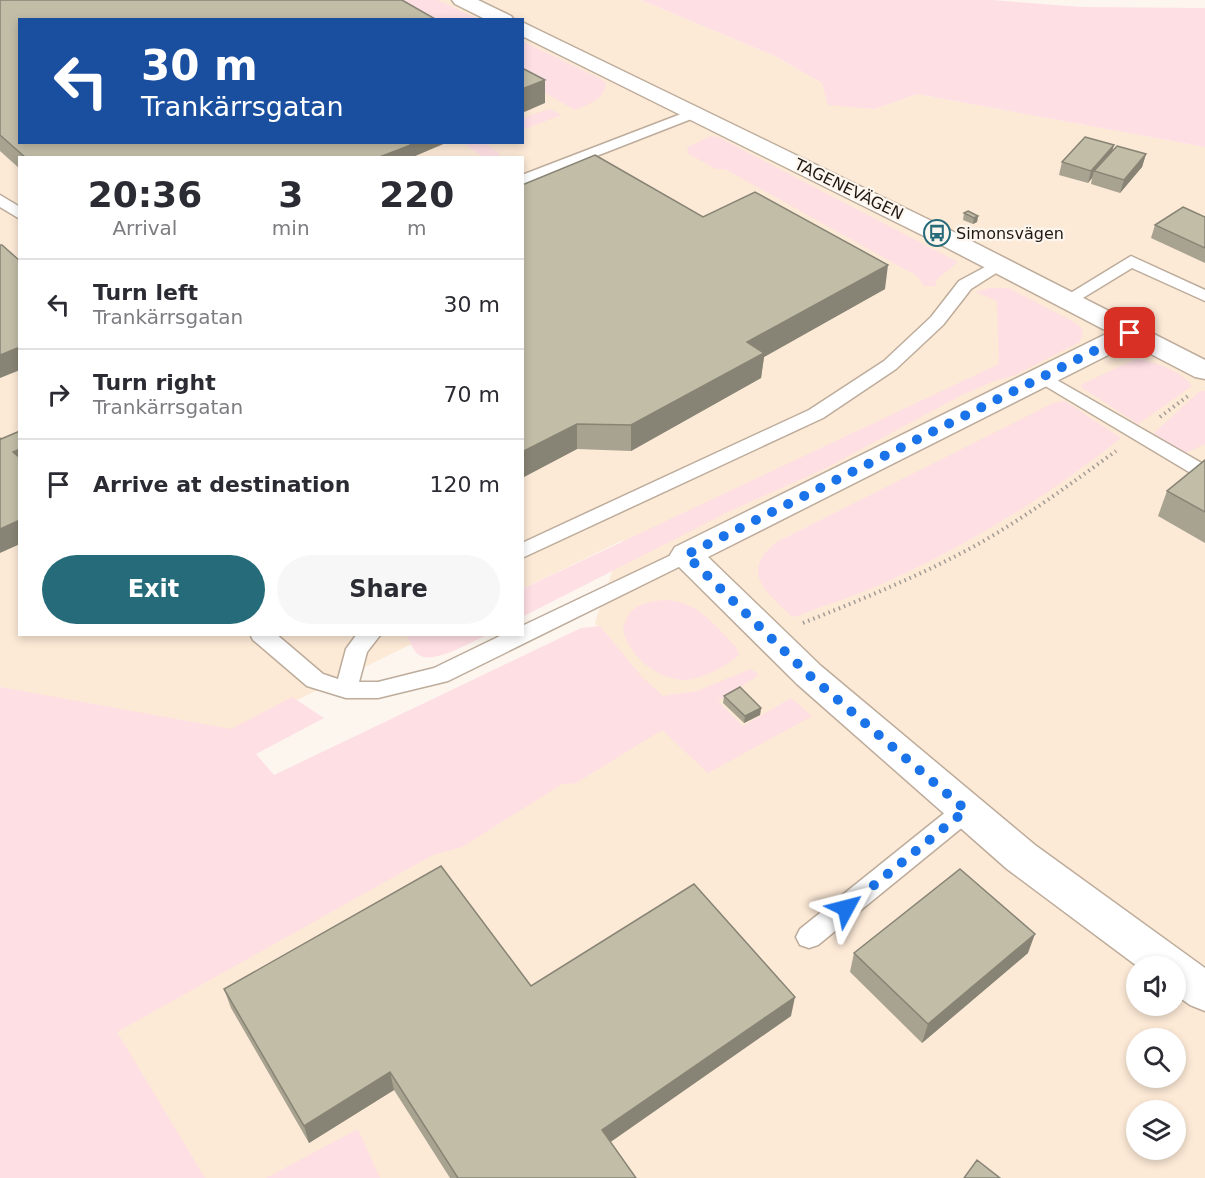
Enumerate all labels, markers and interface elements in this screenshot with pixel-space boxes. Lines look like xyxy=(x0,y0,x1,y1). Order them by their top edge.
text: 30 m xyxy=(141,41,258,90)
icon: left xyxy=(42,42,120,120)
text: Trankärrsgatan xyxy=(141,91,344,122)
street label: TAGENEVÄGEN xyxy=(791,154,907,224)
text: 20:36 xyxy=(88,174,202,215)
text: 3 xyxy=(278,174,303,215)
text: 220 xyxy=(379,174,454,215)
text: Arrival xyxy=(112,216,177,240)
text: min xyxy=(272,216,310,240)
text: m xyxy=(407,216,427,240)
bus stop icon: Simonsvägen xyxy=(922,218,952,248)
place label: Simonsvägen xyxy=(956,224,1064,243)
text: Turn left xyxy=(93,280,198,305)
icon: left xyxy=(42,288,75,321)
text: 30 m xyxy=(444,292,500,317)
text: Trankärrsgatan xyxy=(93,305,243,329)
pin xyxy=(1104,307,1155,358)
icon: arrive xyxy=(1113,316,1146,349)
text: Turn right xyxy=(93,370,216,395)
icon: right xyxy=(42,378,75,411)
text: 70 m xyxy=(444,382,500,407)
text: Trankärrsgatan xyxy=(93,395,243,419)
icon: arrive xyxy=(42,468,75,501)
text: Arrive at destination xyxy=(93,472,350,497)
text: 120 m xyxy=(430,472,500,497)
button: Exit xyxy=(42,555,265,624)
button: Share xyxy=(277,555,500,624)
position arrow xyxy=(814,876,878,940)
map controls xyxy=(1126,956,1186,1160)
button: sound xyxy=(1126,956,1186,1016)
button: search xyxy=(1126,1028,1186,1088)
button: layers xyxy=(1126,1100,1186,1160)

